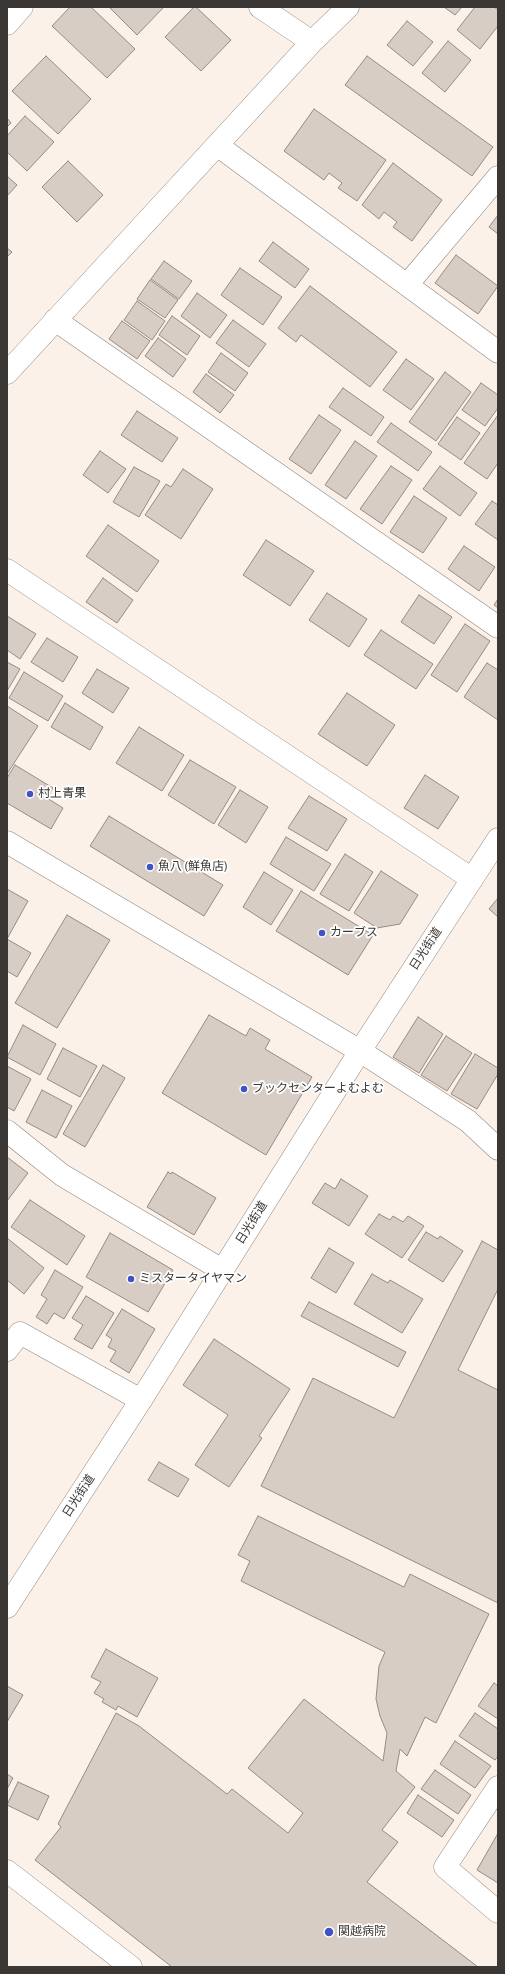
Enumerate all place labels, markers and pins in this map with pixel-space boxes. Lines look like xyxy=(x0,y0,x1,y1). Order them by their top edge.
place label: 村上青果 xyxy=(38,787,86,801)
marker: 村上青果 xyxy=(25,789,35,799)
place label: 魚八 (鮮魚店) xyxy=(158,860,227,874)
marker: 魚八 (鮮魚店) xyxy=(145,862,155,872)
place label: カーブス xyxy=(330,926,378,940)
marker: カーブス xyxy=(317,928,327,938)
place label: ブックセンターよむよむ xyxy=(252,1082,384,1096)
marker: ブックセンターよむよむ xyxy=(239,1084,249,1094)
place label: ミスタータイヤマン xyxy=(139,1272,247,1286)
marker: ミスタータイヤマン xyxy=(126,1274,136,1284)
place label: 関越病院 xyxy=(338,1925,386,1939)
marker: 関越病院 xyxy=(323,1926,335,1938)

